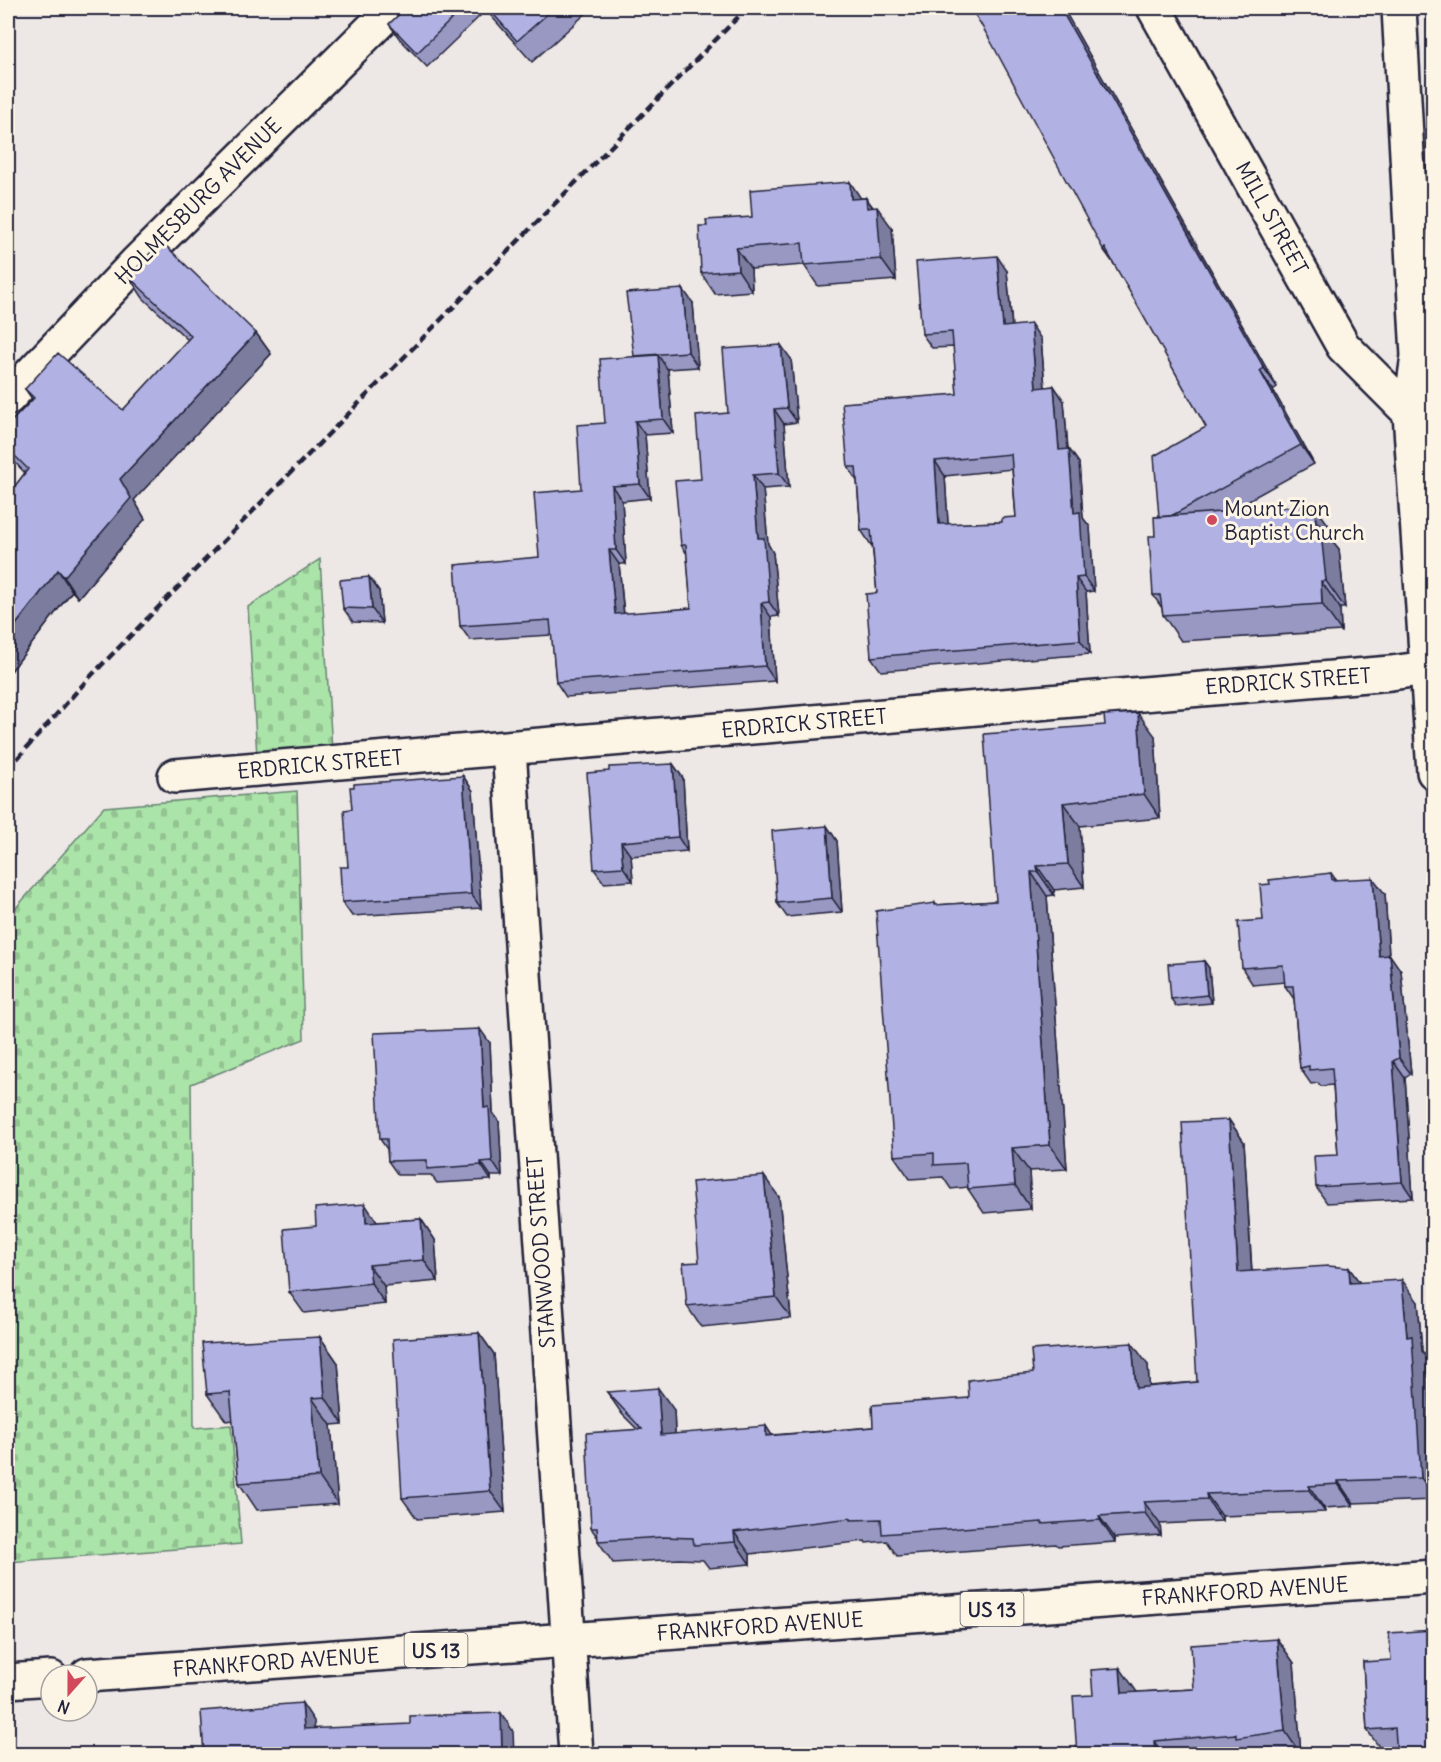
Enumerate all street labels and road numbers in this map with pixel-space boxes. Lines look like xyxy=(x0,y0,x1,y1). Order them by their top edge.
street label: HOLMESBURG AVENUE xyxy=(109,112,287,290)
street label: MILL STREET xyxy=(1230,157,1314,279)
street label: ERDRICK STREET xyxy=(1204,662,1372,700)
street label: ERDRICK STREET xyxy=(720,702,888,744)
street label: ERDRICK STREET xyxy=(236,743,404,785)
street label: STANWOOD STREET xyxy=(521,1155,561,1349)
street label: FRANKFORD AVENUE xyxy=(1141,1570,1349,1612)
road number: US 13 xyxy=(960,1592,1024,1626)
street label: FRANKFORD AVENUE xyxy=(656,1605,864,1647)
road number: US 13 xyxy=(404,1633,468,1667)
street label: FRANKFORD AVENUE xyxy=(172,1641,380,1683)

